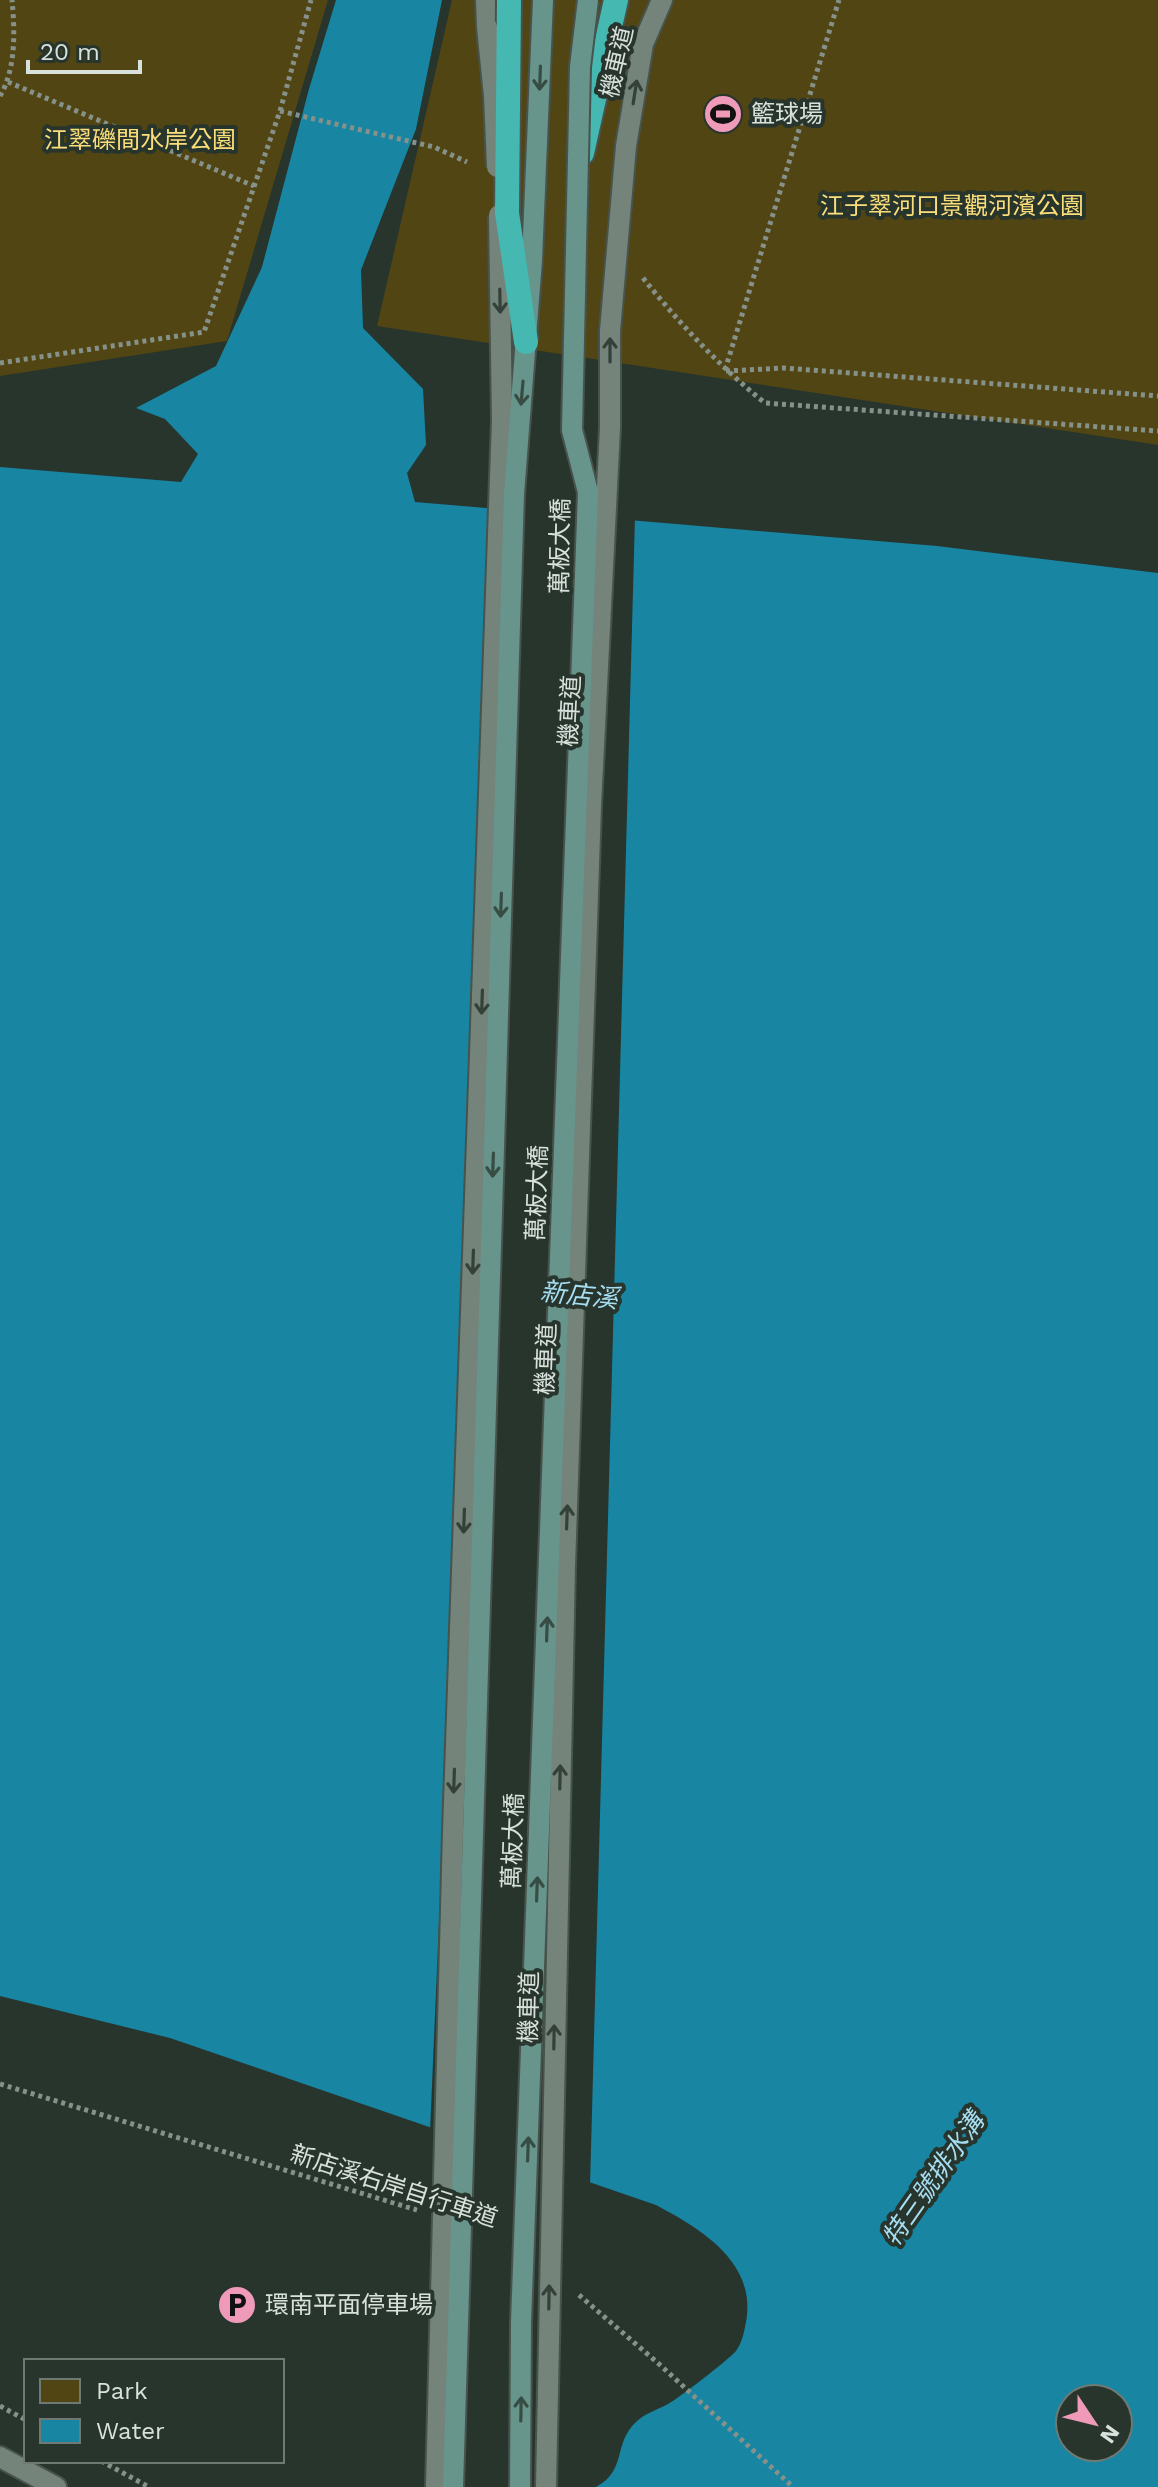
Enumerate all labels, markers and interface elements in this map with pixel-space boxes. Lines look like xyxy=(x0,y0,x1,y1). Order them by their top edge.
scale bar xyxy=(28,24,140,74)
street label: 機車道 xyxy=(595,24,639,100)
text: 20 m xyxy=(40,38,100,66)
one-way arrow xyxy=(532,64,547,91)
one-way arrow xyxy=(628,79,643,105)
sports icon: 籃球場 xyxy=(702,93,744,135)
place label: 籃球場 xyxy=(751,100,823,128)
park label: 江翠礫間水岸公園 xyxy=(44,126,236,154)
park label: 江子翠河口景觀河濱公園 xyxy=(820,192,1084,220)
one-way arrow xyxy=(492,287,508,314)
one-way arrow xyxy=(602,337,618,364)
one-way arrow xyxy=(514,379,529,406)
street label: 萬板大橋 xyxy=(545,498,575,594)
street label: 機車道 xyxy=(554,674,586,748)
one-way arrow xyxy=(494,891,509,918)
one-way arrow xyxy=(474,988,489,1015)
street label: 萬板大橋 xyxy=(521,1145,553,1241)
one-way arrow xyxy=(486,1151,501,1178)
one-way arrow xyxy=(465,1248,480,1275)
water label: 新店溪 xyxy=(539,1276,623,1314)
street label: 機車道 xyxy=(531,1323,561,1395)
one-way arrow xyxy=(559,1504,574,1531)
one-way arrow xyxy=(456,1507,471,1534)
one-way arrow xyxy=(539,1616,554,1643)
one-way arrow xyxy=(553,1764,568,1791)
one-way arrow xyxy=(447,1767,462,1794)
street label: 萬板大橋 xyxy=(497,1793,529,1889)
one-way arrow xyxy=(530,1876,545,1903)
street label: 機車道 xyxy=(514,1971,544,2043)
one-way arrow xyxy=(547,2024,562,2051)
water label: 特三號排水溝 xyxy=(876,2103,992,2252)
one-way arrow xyxy=(520,2136,535,2163)
street label: 新店溪右岸自行車道 xyxy=(287,2139,501,2233)
parking icon: 環南平面停車場 xyxy=(216,2284,258,2326)
one-way arrow xyxy=(541,2284,556,2311)
place label: 環南平面停車場 xyxy=(265,2291,433,2319)
legend xyxy=(24,2359,284,2463)
text: Park xyxy=(96,2377,148,2405)
north arrow xyxy=(1054,2383,1134,2463)
one-way arrow xyxy=(513,2396,528,2423)
text: Water xyxy=(96,2417,165,2445)
text: N xyxy=(1095,2420,1125,2448)

